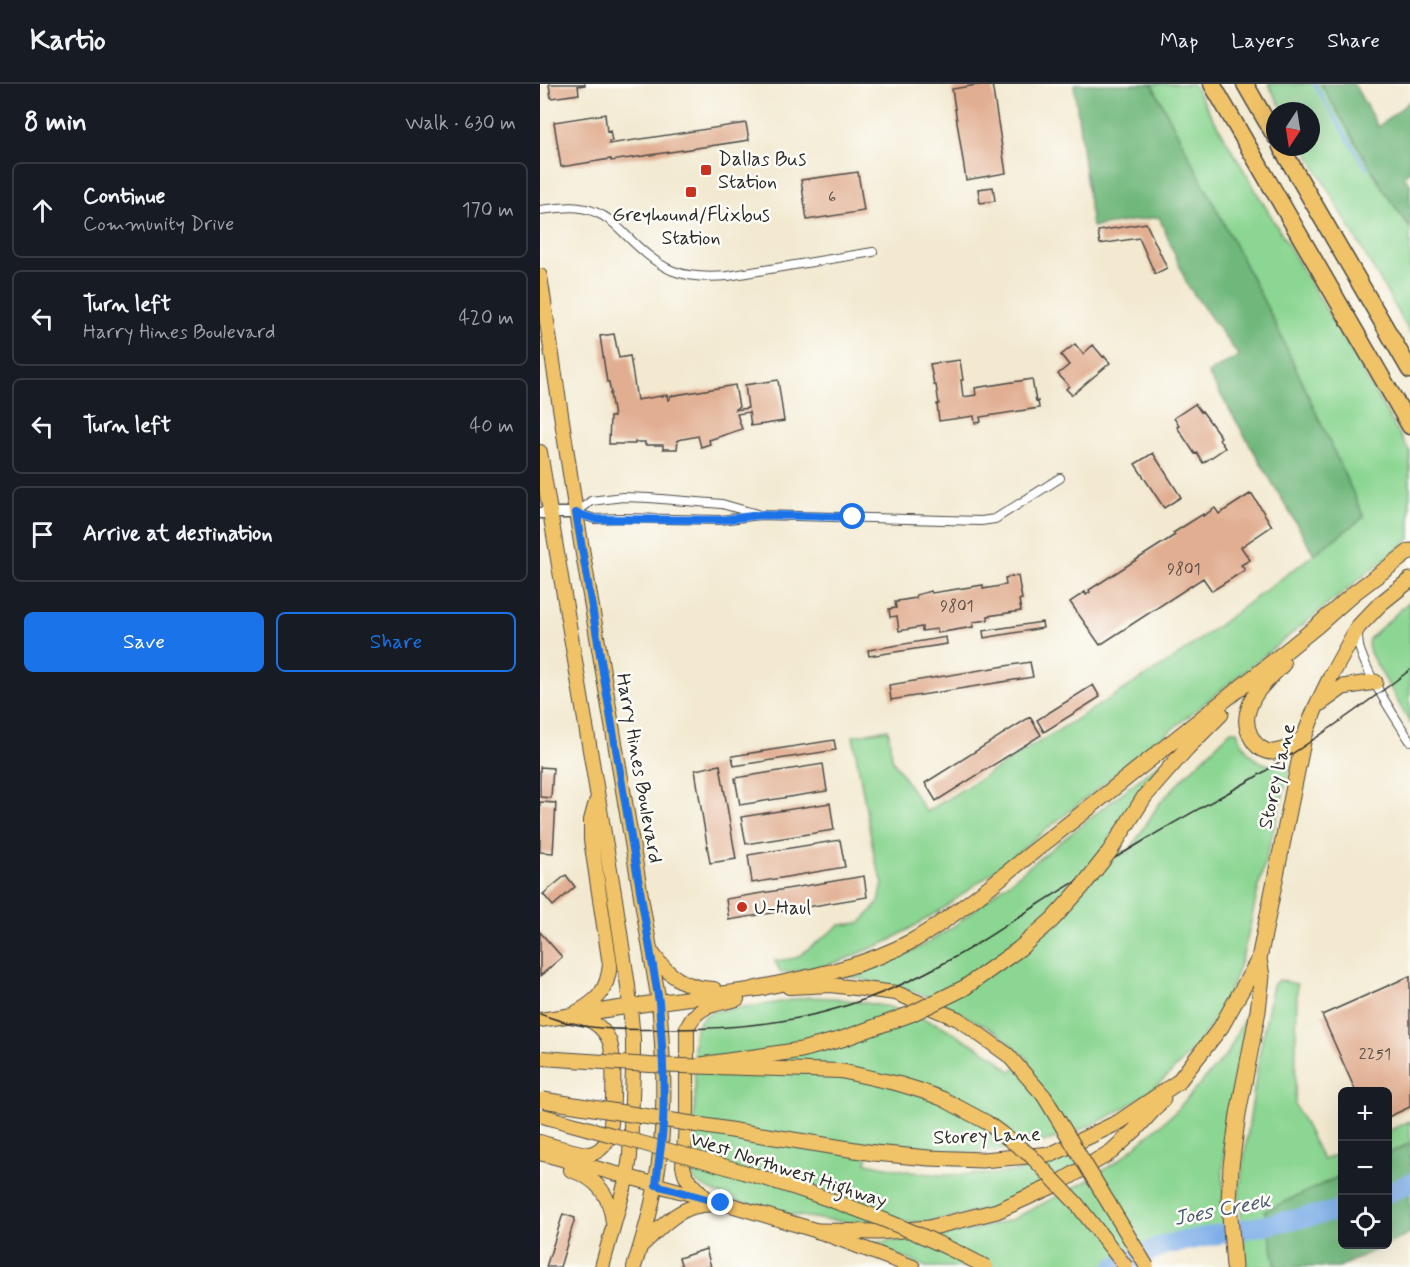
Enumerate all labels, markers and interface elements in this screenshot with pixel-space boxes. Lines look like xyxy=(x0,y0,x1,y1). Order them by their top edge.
text: Kartio xyxy=(30,23,106,60)
text: Map xyxy=(1160,27,1198,55)
text: Layers xyxy=(1231,27,1294,55)
text: Share xyxy=(1327,27,1380,55)
north arrow xyxy=(1266,102,1320,156)
text: 8 min xyxy=(24,106,87,140)
text: Walk · 630 m xyxy=(405,110,516,137)
place label: Dallas Bus Station xyxy=(718,146,806,196)
marker: Dallas Bus Station xyxy=(699,163,713,177)
text: Continue xyxy=(83,183,165,211)
marker: Greyhound/Flixbus Station xyxy=(684,185,698,199)
house number: 6 xyxy=(828,187,836,208)
icon: ahead xyxy=(26,194,59,227)
text: 170 m xyxy=(462,197,514,224)
place label: Greyhound/Flixbus Station xyxy=(612,202,770,252)
text: Community Drive xyxy=(83,211,234,238)
text: Turn left xyxy=(83,291,171,319)
icon: left xyxy=(26,302,59,335)
text: 420 m xyxy=(458,305,514,332)
text: Harry Hines Boulevard xyxy=(83,319,275,346)
icon: left xyxy=(26,410,59,443)
text: Turn left xyxy=(83,412,171,440)
text: 40 m xyxy=(470,413,514,440)
route start xyxy=(839,503,865,529)
icon: arrive xyxy=(26,518,59,551)
text: Arrive at destination xyxy=(83,520,273,548)
house number: 9801 xyxy=(1167,559,1201,580)
house number: 9801 xyxy=(940,596,974,617)
button: Save xyxy=(24,612,264,672)
button: Share xyxy=(276,612,516,672)
street label: Harry Hines Boulevard xyxy=(609,671,669,865)
street label: Storey Lane xyxy=(1252,721,1303,832)
place label: U-Haul xyxy=(754,895,811,922)
marker: U-Haul xyxy=(735,900,749,914)
house number: 2251 xyxy=(1359,1044,1391,1065)
map controls xyxy=(1338,1087,1392,1249)
button: + xyxy=(1338,1087,1392,1141)
street label: Storey Lane xyxy=(933,1121,1041,1152)
street label: West Northwest Highway xyxy=(686,1126,890,1217)
button: − xyxy=(1338,1141,1392,1195)
water label: Joes Creek xyxy=(1171,1187,1274,1233)
route end xyxy=(707,1189,733,1215)
button: locate xyxy=(1338,1195,1392,1249)

